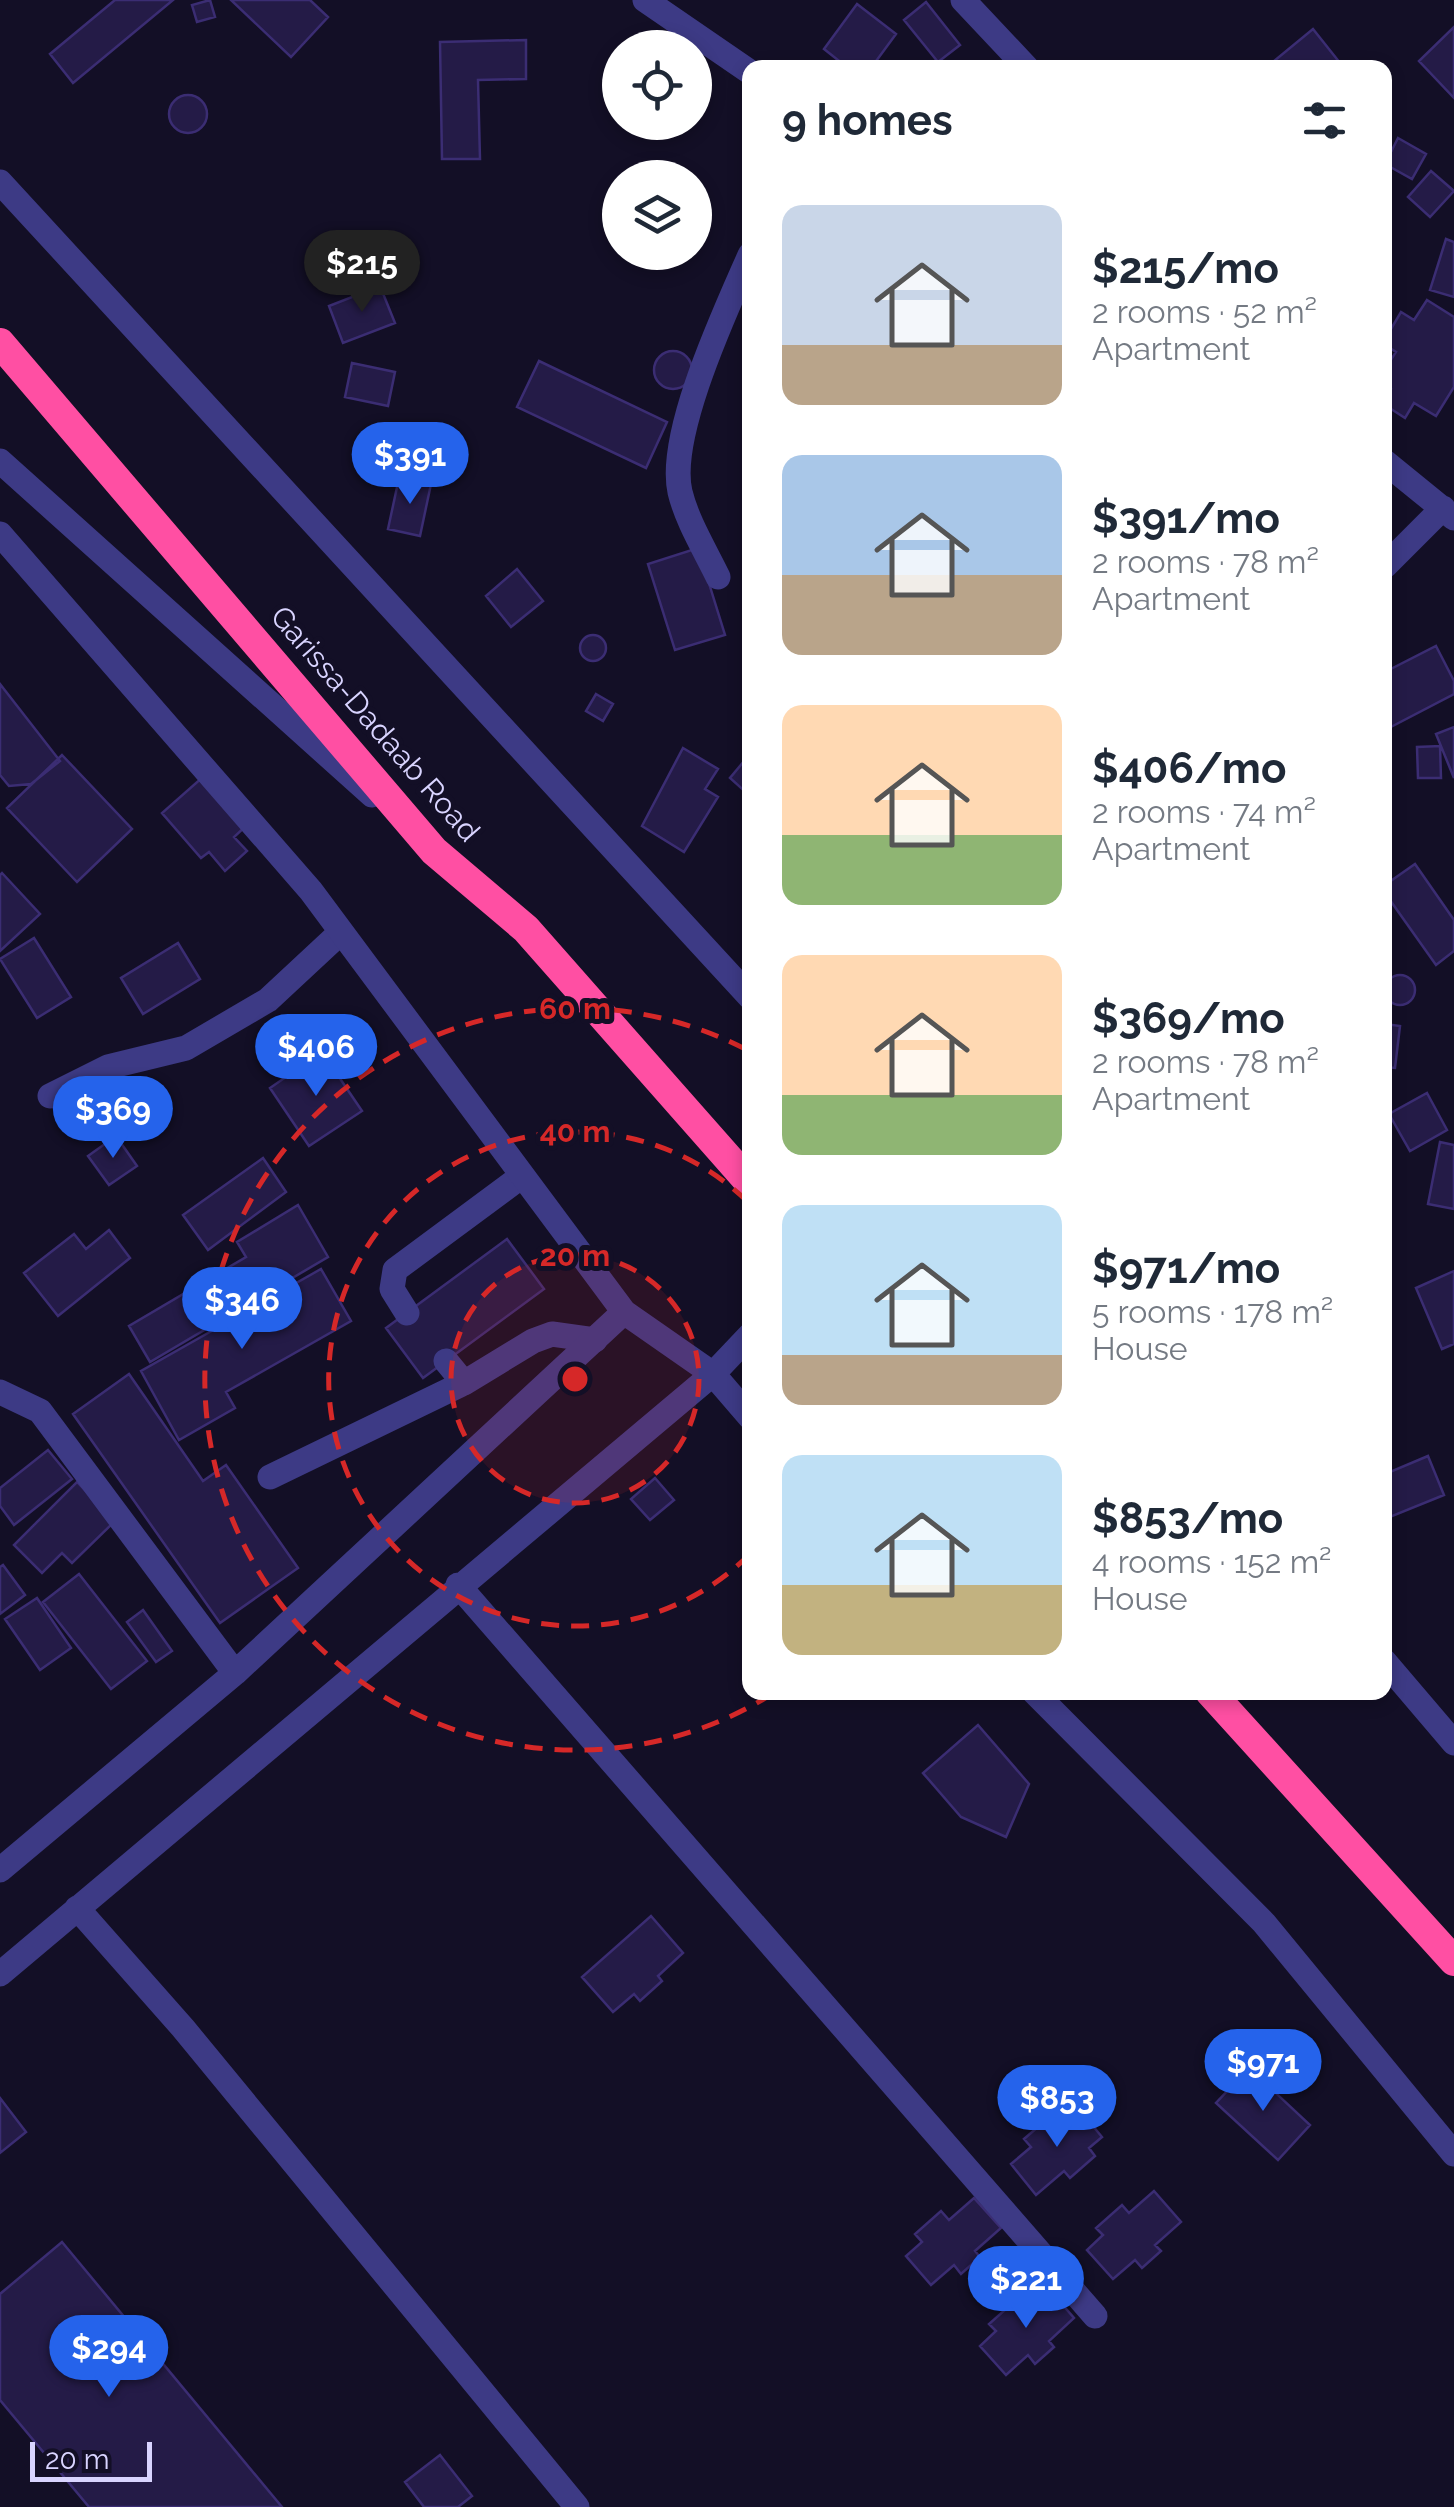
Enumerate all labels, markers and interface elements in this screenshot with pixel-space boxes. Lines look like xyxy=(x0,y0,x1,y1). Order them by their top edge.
map controls xyxy=(602,30,712,270)
button: locate xyxy=(602,30,712,140)
icon: filters xyxy=(1297,93,1352,148)
text: 9 homes xyxy=(782,96,953,145)
button: layers xyxy=(602,160,712,270)
pin: $215 xyxy=(303,230,421,315)
text: $215 xyxy=(326,244,398,281)
text: $215/mo xyxy=(1092,244,1279,293)
icon: home xyxy=(862,245,982,365)
text: 2 rooms · 52 m² xyxy=(1092,293,1317,330)
text: Apartment xyxy=(1092,330,1250,367)
pin: $391 xyxy=(351,422,469,507)
text: $391 xyxy=(374,436,446,473)
text: $391/mo xyxy=(1092,494,1280,543)
icon: home xyxy=(862,495,982,615)
text: 2 rooms · 78 m² xyxy=(1092,543,1319,580)
text: Apartment xyxy=(1092,580,1250,617)
street label: Garissa-Dadaab Road xyxy=(264,599,487,848)
text: $406/mo xyxy=(1092,744,1286,793)
icon: home xyxy=(862,745,982,865)
text: 2 rooms · 74 m² xyxy=(1092,793,1316,830)
text: Apartment xyxy=(1092,830,1250,867)
text: 60 m xyxy=(539,991,611,1026)
text: $369/mo xyxy=(1092,994,1285,1043)
icon: home xyxy=(862,995,982,1115)
pin: $406 xyxy=(257,1014,375,1099)
text: $406 xyxy=(277,1028,355,1065)
text: 2 rooms · 78 m² xyxy=(1092,1043,1319,1080)
pin: $369 xyxy=(54,1076,172,1161)
text: Apartment xyxy=(1092,1080,1250,1117)
text: $369 xyxy=(75,1090,151,1127)
text: 40 m xyxy=(540,1114,610,1149)
text: 20 m xyxy=(540,1238,610,1273)
text: $971/mo xyxy=(1092,1244,1280,1293)
icon: home xyxy=(862,1245,982,1365)
pin: $346 xyxy=(183,1267,301,1352)
text: $346 xyxy=(204,1281,280,1318)
text: 5 rooms · 178 m² xyxy=(1092,1293,1333,1330)
text: House xyxy=(1092,1330,1188,1367)
centre of rings xyxy=(557,1361,593,1397)
text: $853/mo xyxy=(1092,1494,1283,1543)
icon: home xyxy=(862,1495,982,1615)
text: 4 rooms · 152 m² xyxy=(1092,1543,1331,1580)
text: House xyxy=(1092,1580,1188,1617)
pin: $971 xyxy=(1204,2029,1322,2114)
text: $971 xyxy=(1227,2043,1299,2080)
pin: $853 xyxy=(998,2065,1116,2150)
text: $853 xyxy=(1019,2079,1095,2116)
pin: $221 xyxy=(967,2246,1085,2331)
text: $221 xyxy=(990,2260,1062,2297)
pin: $294 xyxy=(50,2315,168,2400)
text: $294 xyxy=(71,2329,147,2366)
scale bar xyxy=(30,2437,152,2482)
text: 20 m xyxy=(45,2443,110,2476)

